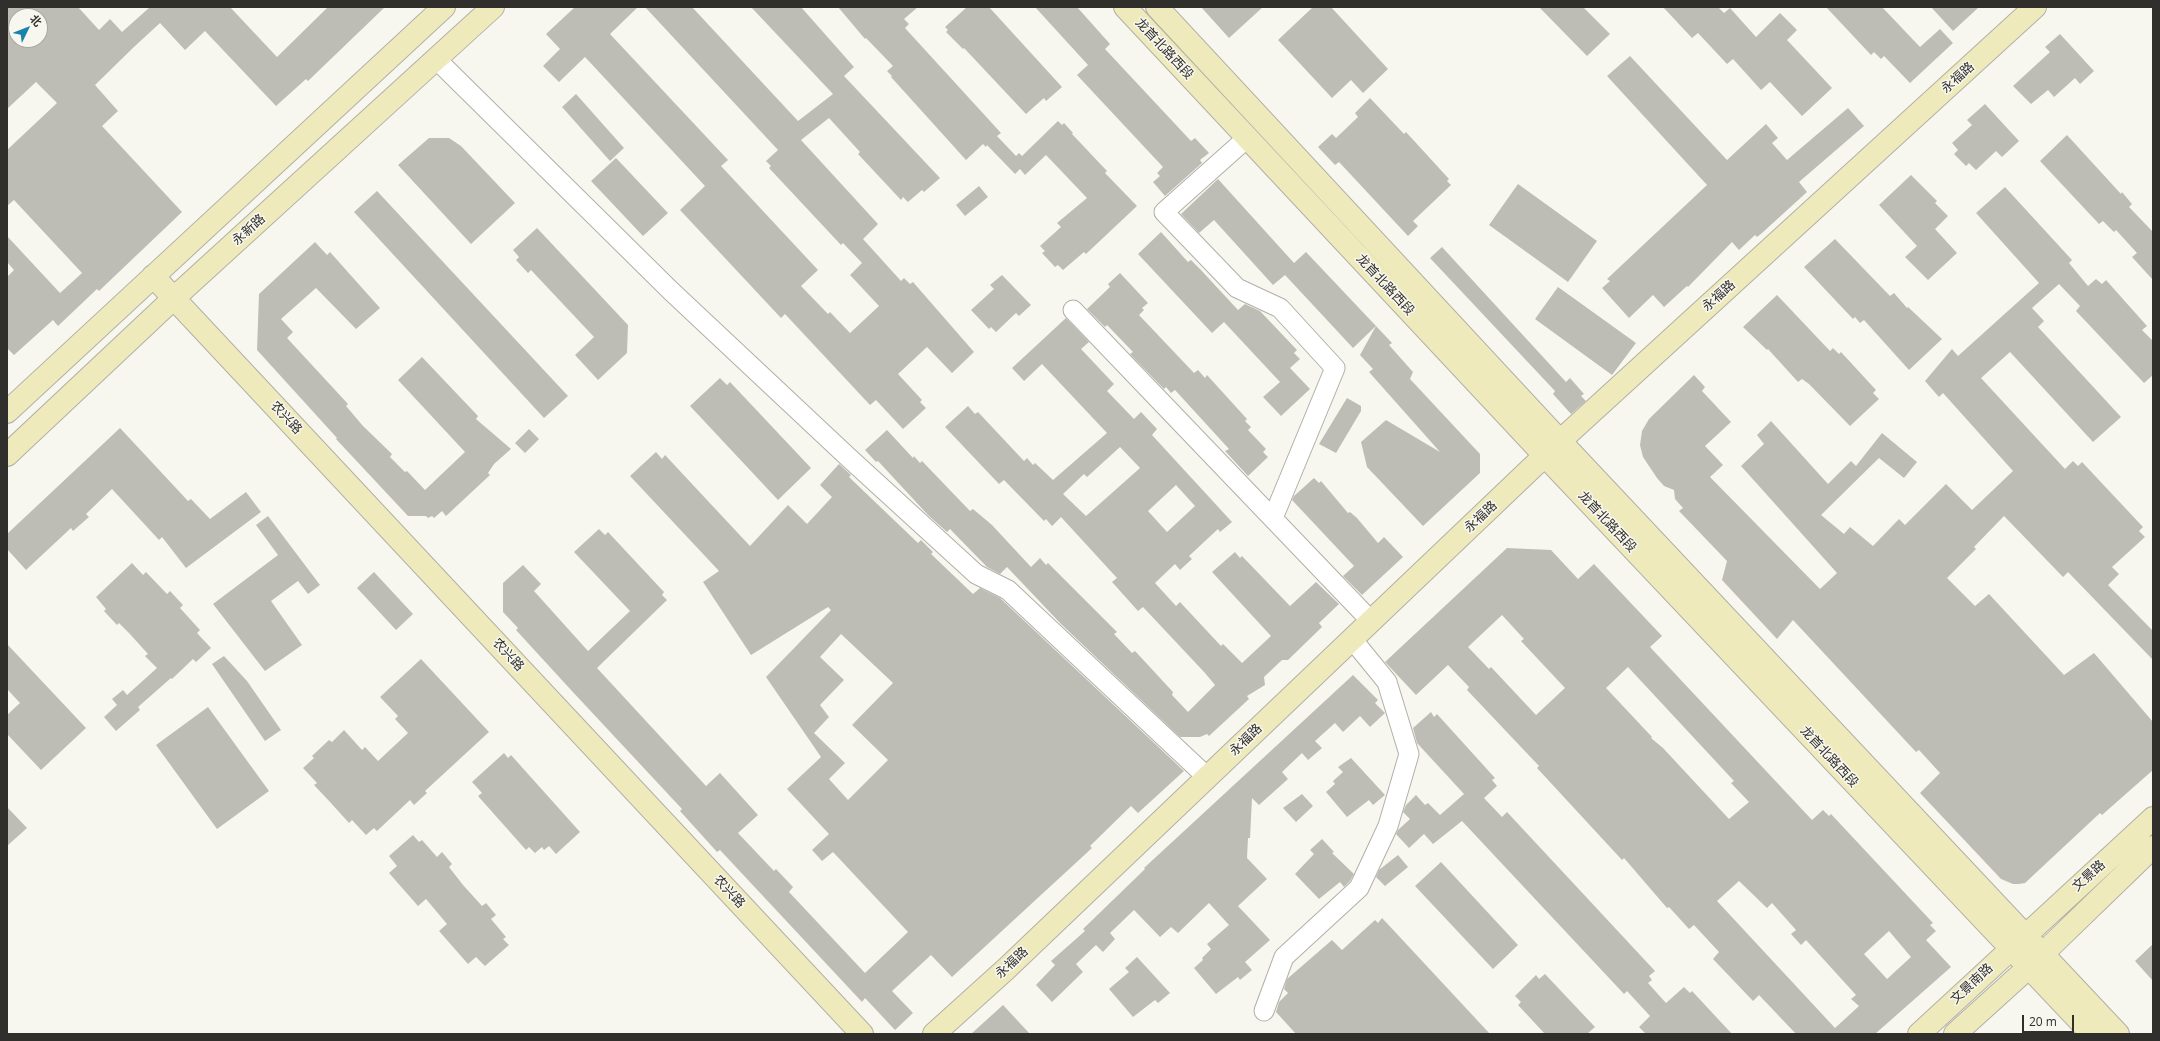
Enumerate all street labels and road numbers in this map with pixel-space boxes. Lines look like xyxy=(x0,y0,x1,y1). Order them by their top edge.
street label: 龙首北路西段 xyxy=(1132,15,1196,83)
street label: 永福路 xyxy=(1938,59,1978,97)
street label: 永新路 xyxy=(229,211,269,249)
street label: 龙首北路西段 xyxy=(1353,251,1417,319)
street label: 永福路 xyxy=(1699,277,1739,315)
street label: 农兴路 xyxy=(267,398,305,438)
street label: 龙首北路西段 xyxy=(1575,488,1639,556)
street label: 永福路 xyxy=(1461,498,1501,536)
street label: 农兴路 xyxy=(489,635,527,675)
street label: 永福路 xyxy=(1227,721,1265,759)
street label: 龙首北路西段 xyxy=(1797,723,1861,791)
street label: 文景路 xyxy=(2069,857,2109,895)
street label: 农兴路 xyxy=(710,872,748,912)
street label: 永福路 xyxy=(992,944,1032,982)
street label: 文景南路 xyxy=(1948,961,1996,1007)

